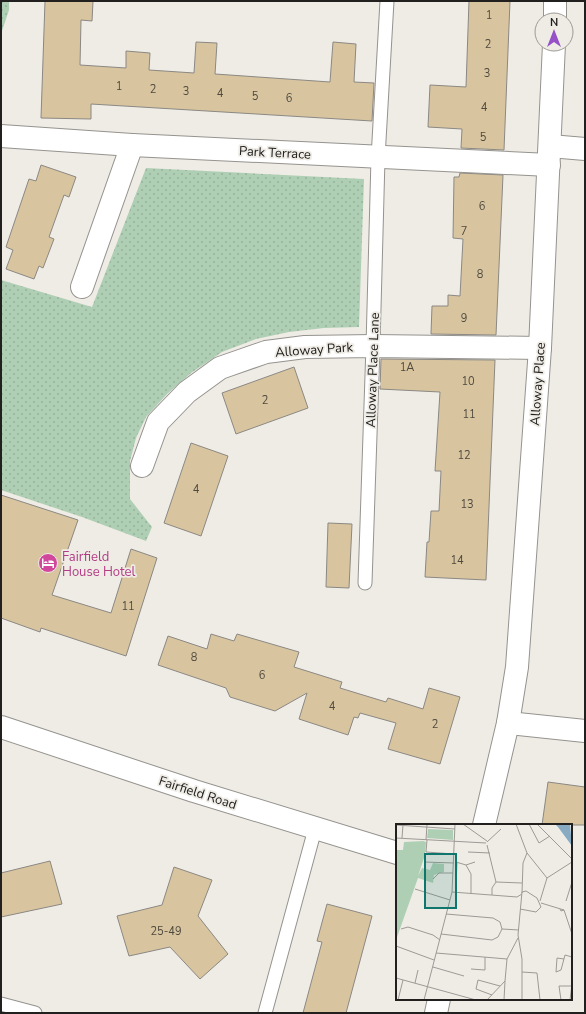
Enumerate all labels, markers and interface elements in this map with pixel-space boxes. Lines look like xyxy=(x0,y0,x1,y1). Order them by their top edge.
house number: 1 xyxy=(486,8,492,23)
north arrow xyxy=(534,12,574,52)
text: N xyxy=(550,15,558,30)
house number: 2 xyxy=(485,37,491,52)
house number: 3 xyxy=(484,66,490,81)
house number: 1 xyxy=(116,79,122,94)
house number: 2 xyxy=(150,82,156,97)
house number: 3 xyxy=(183,84,189,99)
house number: 4 xyxy=(217,86,224,101)
house number: 5 xyxy=(252,89,259,104)
house number: 6 xyxy=(286,91,293,106)
house number: 4 xyxy=(481,100,488,115)
house number: 5 xyxy=(480,130,487,145)
street label: Park Terrace xyxy=(239,142,311,164)
house number: 6 xyxy=(479,199,486,214)
house number: 7 xyxy=(461,224,467,239)
house number: 8 xyxy=(477,267,484,282)
house number: 9 xyxy=(461,311,467,326)
street label: Alloway Place Lane xyxy=(362,312,384,428)
street label: Alloway Park xyxy=(275,338,354,362)
street label: Alloway Place xyxy=(526,342,550,426)
house number: 1A xyxy=(400,360,414,375)
house number: 10 xyxy=(461,374,475,389)
house number: 2 xyxy=(262,393,268,408)
house number: 11 xyxy=(462,407,476,422)
house number: 12 xyxy=(457,448,471,463)
house number: 4 xyxy=(193,482,200,497)
house number: 13 xyxy=(460,497,474,512)
place label: Fairfield House Hotel xyxy=(62,548,135,581)
hotel icon: Fairfield House Hotel xyxy=(37,552,59,574)
house number: 14 xyxy=(450,553,464,568)
house number: 11 xyxy=(121,599,135,614)
house number: 8 xyxy=(191,650,198,665)
house number: 6 xyxy=(259,668,266,683)
house number: 4 xyxy=(329,699,336,714)
house number: 2 xyxy=(432,717,438,732)
street label: Fairfield Road xyxy=(156,772,239,814)
inset map xyxy=(396,824,572,1000)
house number: 25-49 xyxy=(150,924,182,939)

